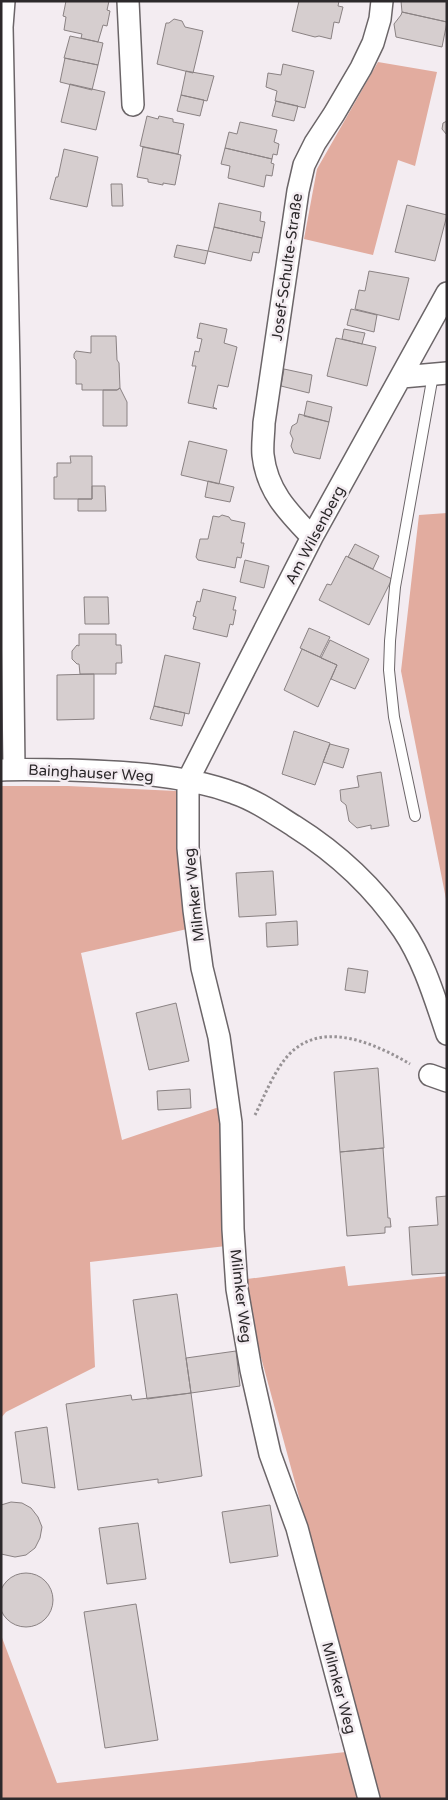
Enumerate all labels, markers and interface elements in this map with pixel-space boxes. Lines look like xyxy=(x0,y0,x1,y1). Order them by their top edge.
street label: Josef-Schulte-Straße xyxy=(268,192,306,342)
street label: Am Wilsenberg xyxy=(281,483,349,587)
street label: Bainghauser Weg xyxy=(28,761,154,785)
street label: Milmker Weg xyxy=(180,847,208,943)
street label: Milmker Weg xyxy=(226,1248,256,1344)
street label: Milmker Weg xyxy=(318,1640,360,1736)

